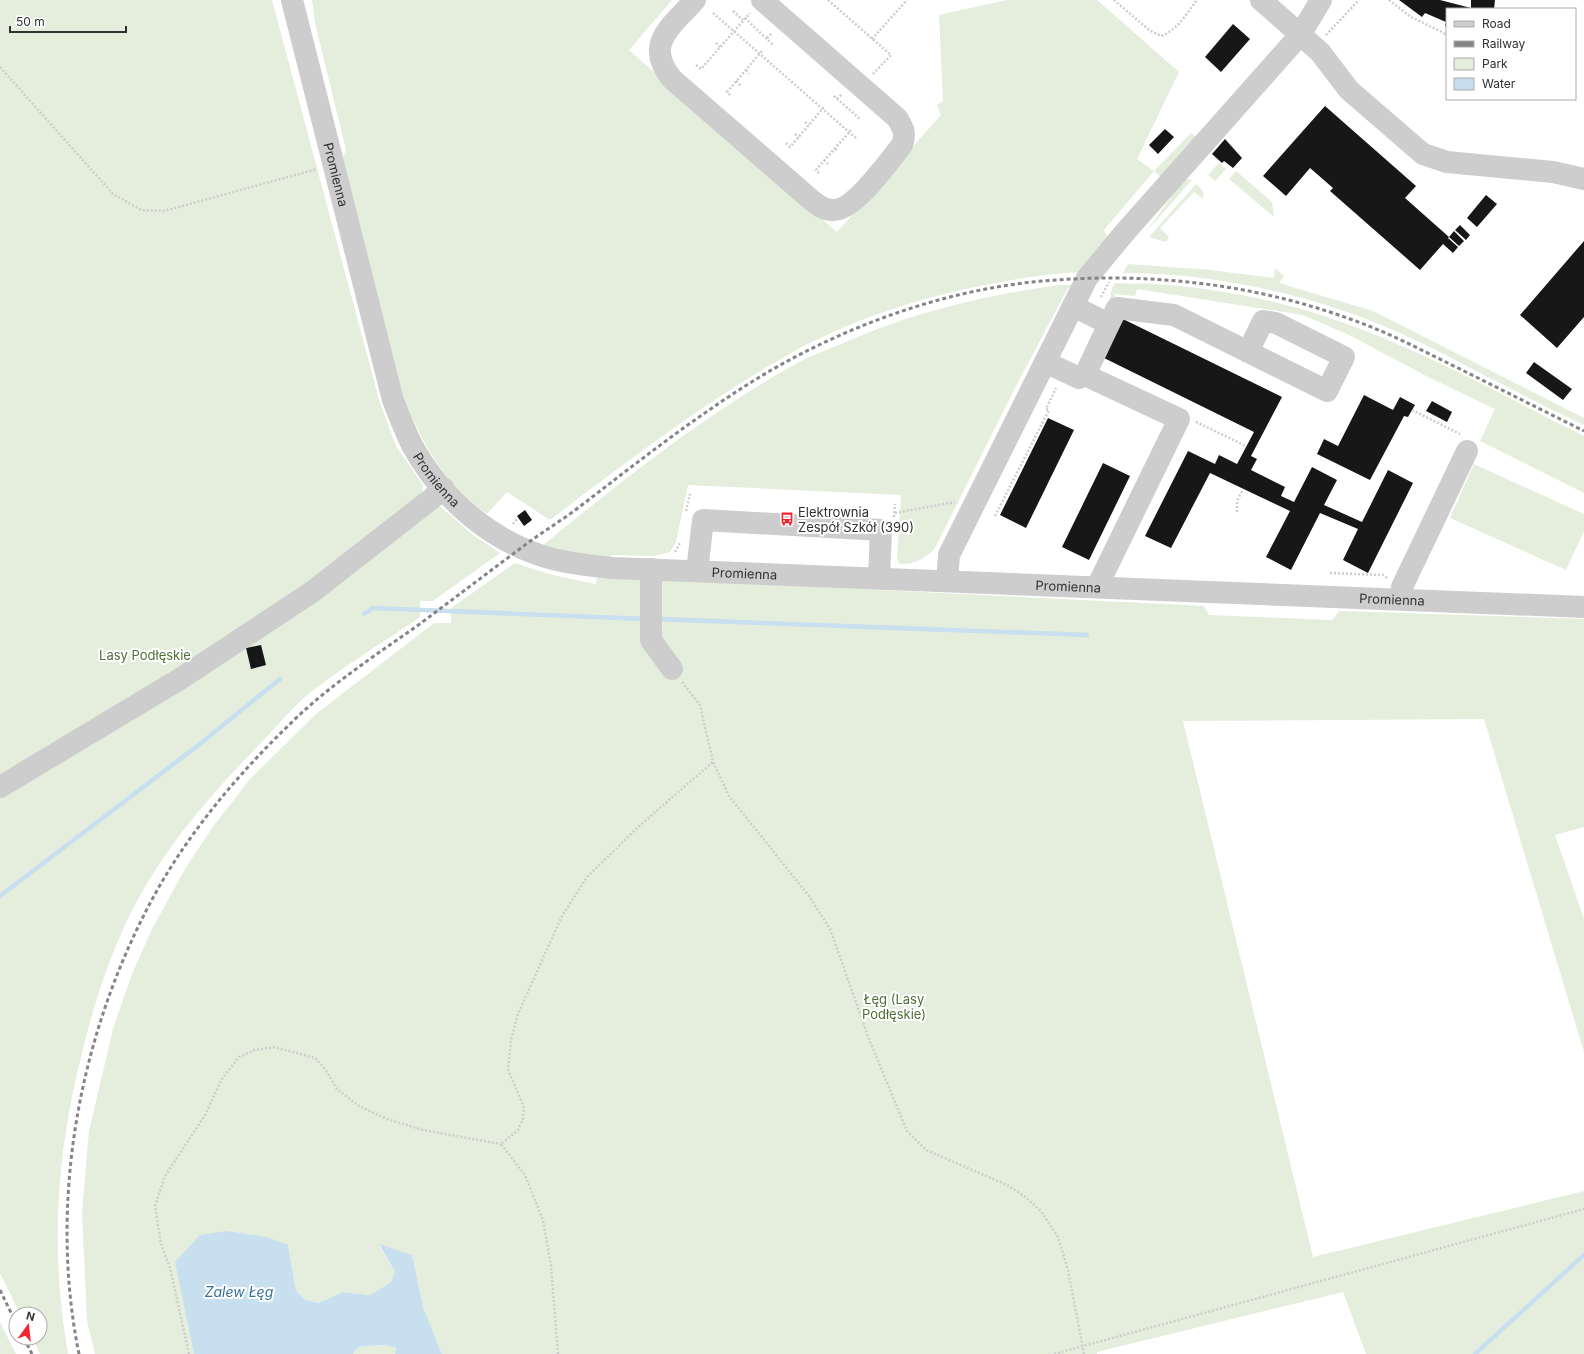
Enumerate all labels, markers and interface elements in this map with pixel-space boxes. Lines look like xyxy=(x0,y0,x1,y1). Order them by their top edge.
scale bar xyxy=(10,8,126,34)
legend xyxy=(1446,8,1576,100)
text: 50 m xyxy=(16,14,45,29)
text: Road xyxy=(1482,16,1511,31)
text: Railway xyxy=(1482,36,1526,51)
text: Park xyxy=(1482,56,1508,71)
text: Water xyxy=(1482,76,1516,91)
street label: Promienna xyxy=(320,141,352,208)
street label: Promienna xyxy=(410,449,463,510)
place label: Elektrownia Zespół Szkół (390) xyxy=(798,504,914,535)
bus stop icon: Elektrownia Zespół Szkół (390) xyxy=(779,511,795,527)
street label: Promienna xyxy=(711,564,778,583)
street label: Promienna xyxy=(1035,577,1101,596)
street label: Promienna xyxy=(1359,590,1425,609)
park label: Lasy Podłęskie xyxy=(99,647,191,663)
park label: Łęg (Lasy Podłęskie) xyxy=(862,991,926,1022)
water label: Zalew Łęg xyxy=(205,1283,274,1300)
north arrow xyxy=(8,1306,48,1346)
text: N xyxy=(25,1308,36,1324)

